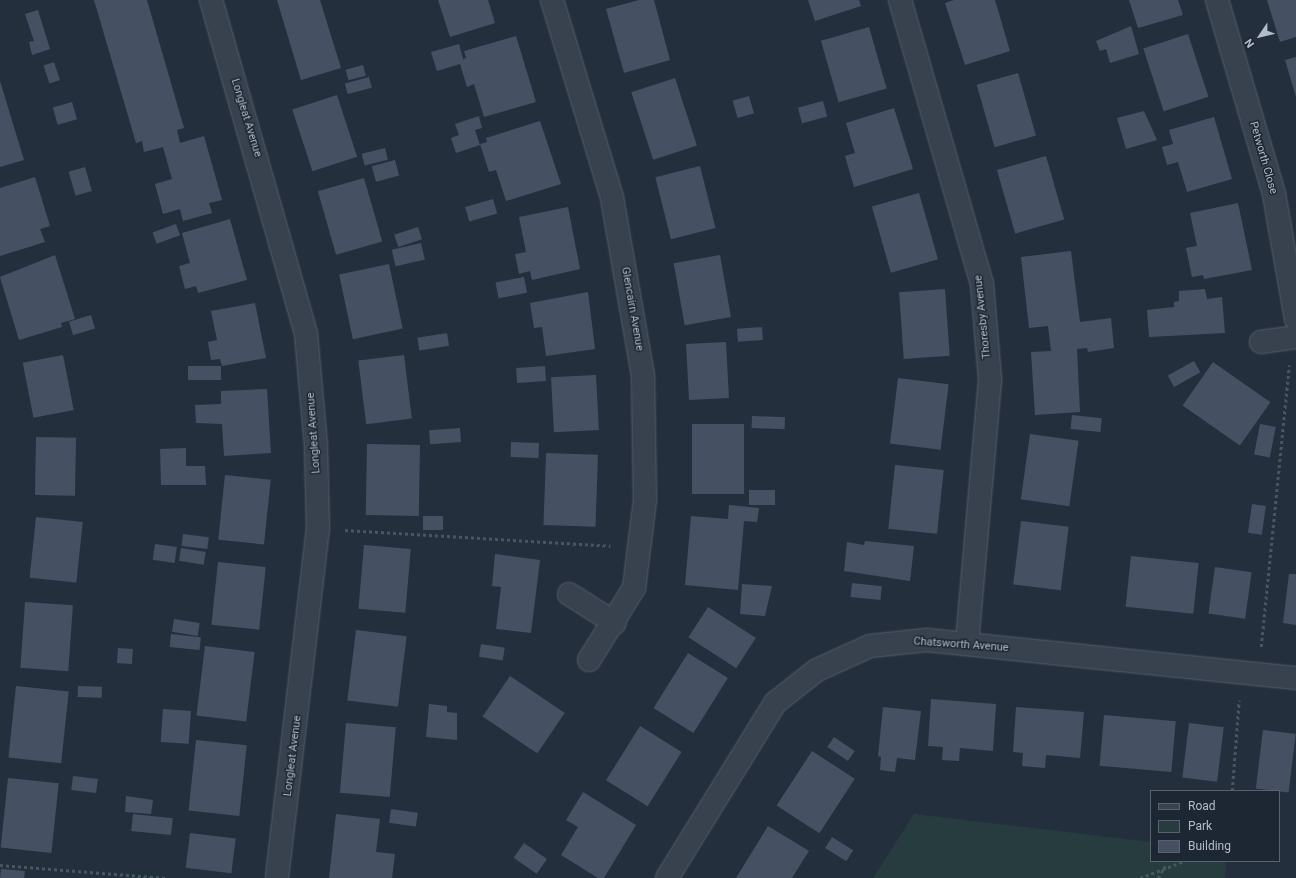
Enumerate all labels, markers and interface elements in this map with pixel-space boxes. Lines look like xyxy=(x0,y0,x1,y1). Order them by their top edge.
north arrow xyxy=(1240,16,1280,56)
text: N xyxy=(1242,36,1257,50)
street label: Longleat Avenue xyxy=(228,77,264,159)
street label: Petworth Close xyxy=(1246,120,1280,196)
street label: Glencairn Avenue xyxy=(618,266,646,352)
street label: Thoresby Avenue xyxy=(972,275,994,359)
street label: Longleat Avenue xyxy=(305,392,323,474)
street label: Chatsworth Avenue xyxy=(913,635,1009,655)
street label: Longleat Avenue xyxy=(281,715,305,797)
legend xyxy=(1150,790,1280,862)
text: Road xyxy=(1188,799,1216,813)
text: Park xyxy=(1188,819,1212,833)
text: Building xyxy=(1188,839,1231,853)

